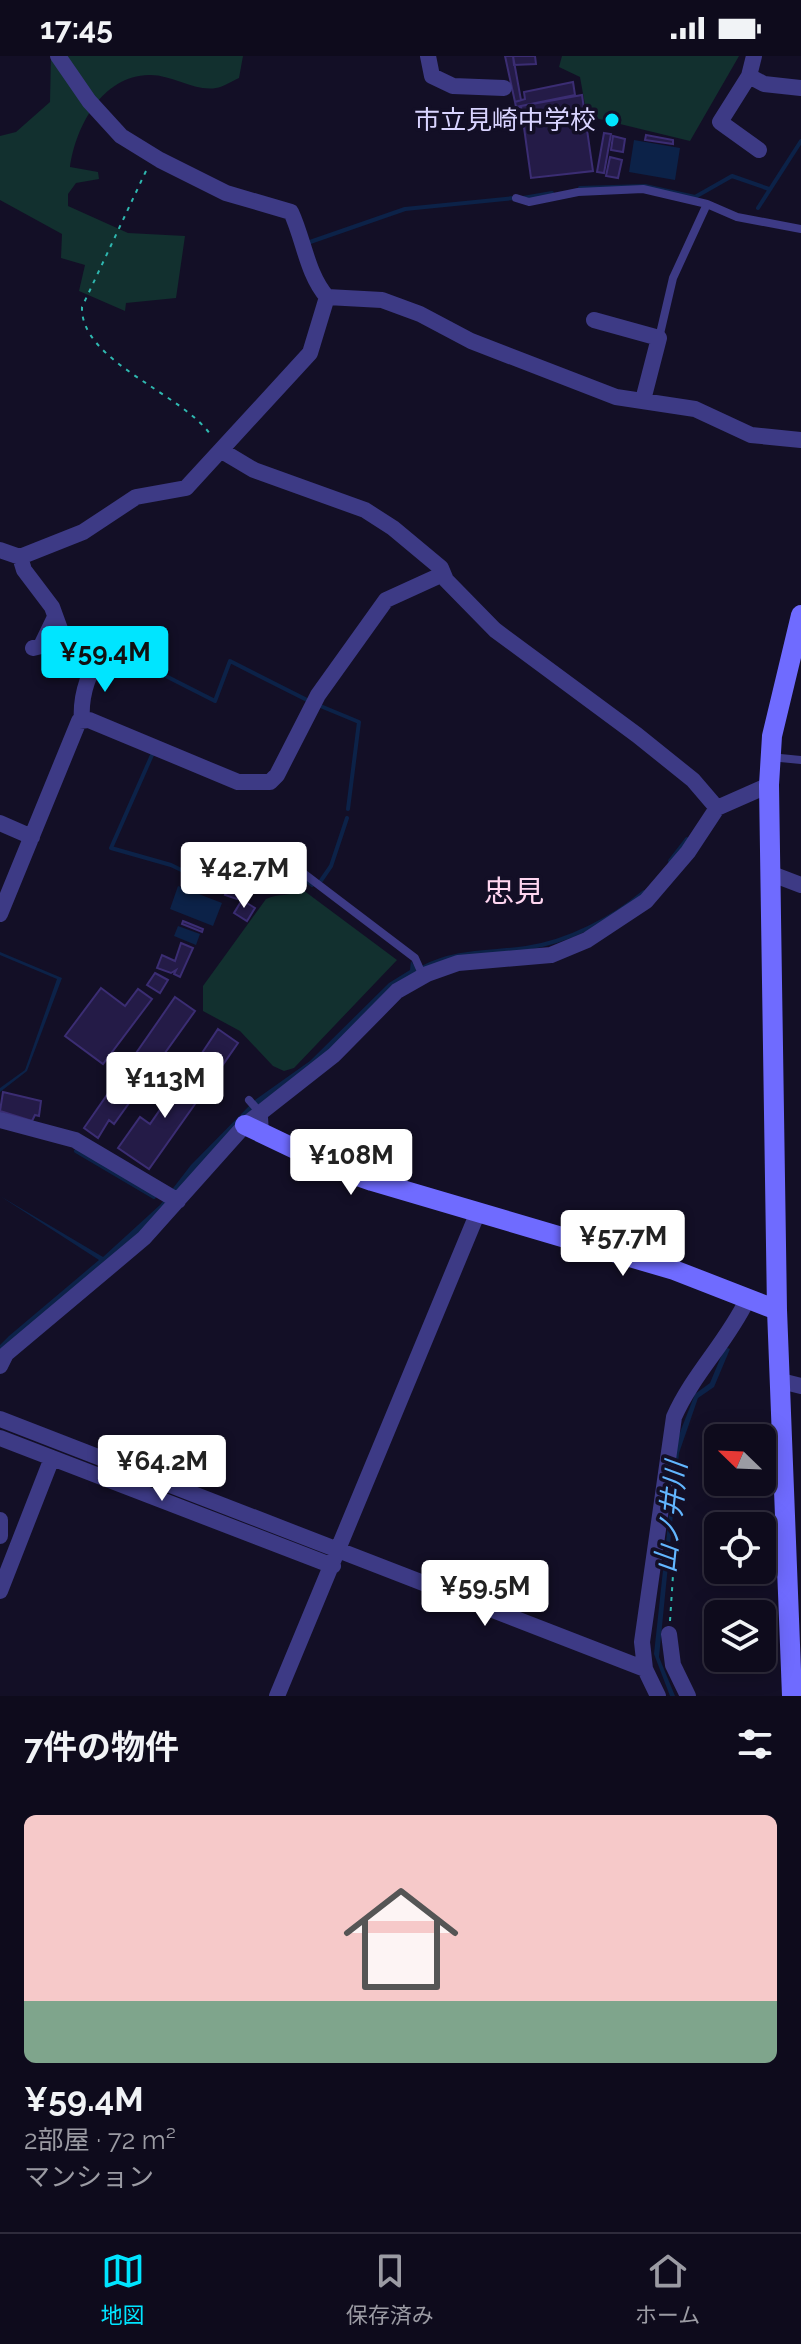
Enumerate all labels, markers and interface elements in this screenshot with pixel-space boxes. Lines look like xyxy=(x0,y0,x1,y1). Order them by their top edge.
text: 17:45 xyxy=(40,11,113,46)
place label: 市立見崎中学校 xyxy=(414,105,596,135)
marker: 市立見崎中学校 xyxy=(603,111,621,129)
pin: ¥59.4M xyxy=(40,626,170,694)
text: ¥59.4M xyxy=(59,637,151,667)
pin: ¥42.7M xyxy=(179,842,309,910)
text: ¥42.7M xyxy=(199,853,289,883)
district label: 忠見 xyxy=(484,874,544,909)
pin: ¥113M xyxy=(109,1052,221,1120)
text: ¥113M xyxy=(124,1063,206,1093)
pin: ¥108M xyxy=(295,1129,407,1197)
text: ¥108M xyxy=(308,1140,394,1170)
pin: ¥57.7M xyxy=(558,1210,688,1278)
text: ¥57.7M xyxy=(579,1221,667,1251)
north arrow xyxy=(704,1424,776,1496)
map controls xyxy=(704,1424,776,1672)
pin: ¥64.2M xyxy=(97,1435,227,1503)
text: ¥64.2M xyxy=(116,1446,208,1476)
water label: 山ノ井川 xyxy=(649,1457,694,1574)
button: locate xyxy=(704,1512,776,1584)
pin: ¥59.5M xyxy=(420,1560,550,1628)
text: ¥59.5M xyxy=(440,1571,530,1601)
button: layers xyxy=(704,1600,776,1672)
icon: filters xyxy=(733,1722,777,1766)
text: 7件の物件 xyxy=(24,1727,179,1767)
icon: home xyxy=(329,1867,473,2011)
text: ¥59.4M xyxy=(24,2079,144,2119)
text: 2部屋 · 72 m² xyxy=(24,2125,176,2155)
text: マンション xyxy=(24,2162,154,2192)
tab: 地図 xyxy=(101,2249,145,2329)
tab: 保存済み xyxy=(346,2249,434,2329)
tab: ホーム xyxy=(635,2249,700,2329)

